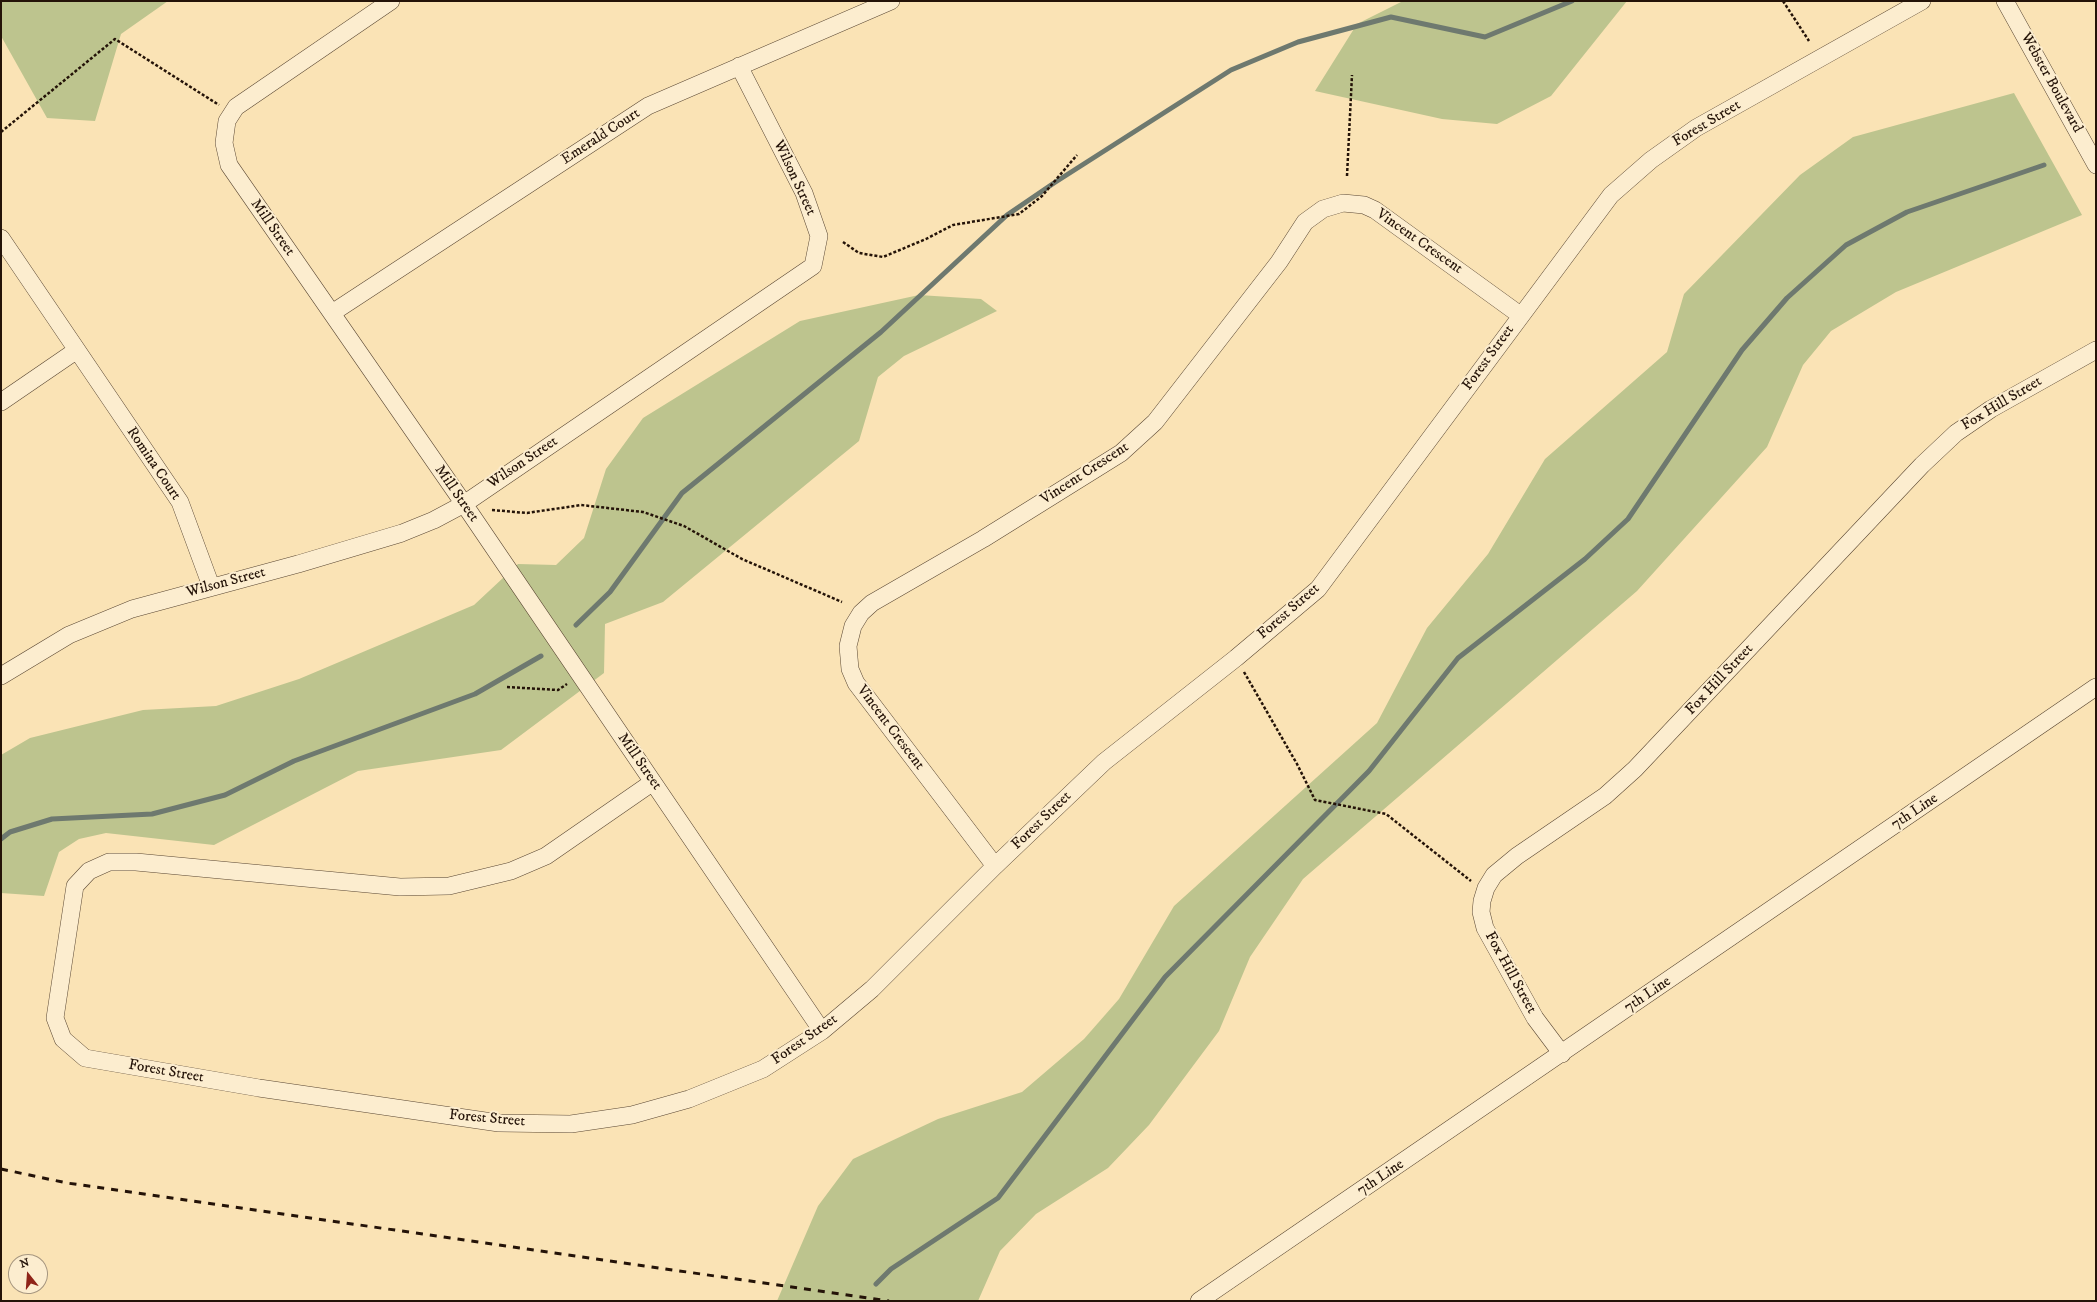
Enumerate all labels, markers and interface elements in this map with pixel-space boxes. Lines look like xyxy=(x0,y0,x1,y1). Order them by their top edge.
street label: Webster Boulevard xyxy=(2016,30,2086,136)
street label: Forest Street xyxy=(1670,97,1744,151)
street label: Emerald Court xyxy=(558,105,644,169)
street label: Wilson Street xyxy=(769,138,819,218)
street label: Mill Street xyxy=(246,196,298,260)
street label: Vincent Crescent xyxy=(1372,206,1466,278)
street label: Forest Street xyxy=(1459,322,1519,394)
street label: Fox Hill Street xyxy=(1958,373,2046,435)
street label: Romina Court xyxy=(122,424,184,504)
street label: Wilson Street xyxy=(484,433,562,493)
street label: Vincent Crescent xyxy=(1038,439,1132,509)
street label: Mill Street xyxy=(430,462,482,526)
street label: Wilson Street xyxy=(185,564,267,602)
street label: Forest Street xyxy=(1254,580,1324,644)
street label: Fox Hill Street xyxy=(1682,641,1758,719)
street label: Vincent Crescent xyxy=(852,682,928,774)
street label: Mill Street xyxy=(613,730,665,794)
street label: Forest Street xyxy=(1008,788,1076,854)
street label: 7th Line xyxy=(1888,790,1942,834)
street label: Fox Hill Street xyxy=(1480,929,1540,1017)
street label: 7th Line xyxy=(1621,973,1675,1017)
street label: Forest Street xyxy=(769,1011,841,1069)
street label: Forest Street xyxy=(127,1057,205,1087)
street label: Forest Street xyxy=(448,1107,526,1131)
street label: 7th Line xyxy=(1354,1156,1408,1200)
north arrow xyxy=(8,1254,48,1294)
text: N xyxy=(18,1255,31,1271)

